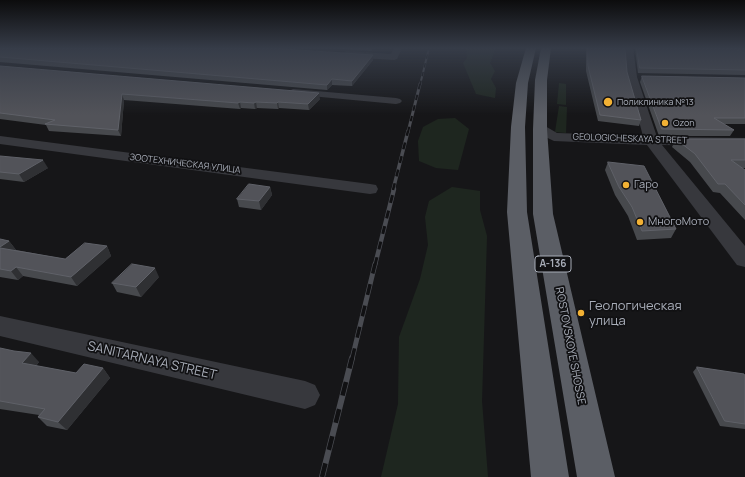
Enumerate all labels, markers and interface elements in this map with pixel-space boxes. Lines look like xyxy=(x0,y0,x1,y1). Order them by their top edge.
marker: Поликлиника №13 xyxy=(602,96,614,108)
place label: Поликлиника №13 xyxy=(617,97,694,107)
marker: Ozon xyxy=(660,118,670,128)
place label: Ozon xyxy=(673,118,695,128)
street label: GEOLOGICHESKAYA STREET xyxy=(572,132,688,146)
street label: ЗООТЕХНИЧЕСКАЯ УЛИЦА xyxy=(129,152,241,176)
place label: Гаро xyxy=(634,178,658,192)
marker: Гаро xyxy=(621,180,631,190)
place label: МногоМото xyxy=(648,215,709,229)
marker: МногоМото xyxy=(635,217,645,227)
road number: А-136 xyxy=(535,256,571,272)
street label: ROSTOVSKOYE SHOSSE xyxy=(552,286,588,406)
place label: Геологическая улица xyxy=(589,298,682,329)
marker: Геологическая улица xyxy=(576,308,586,318)
street label: SANITARNAYA STREET xyxy=(86,339,218,383)

